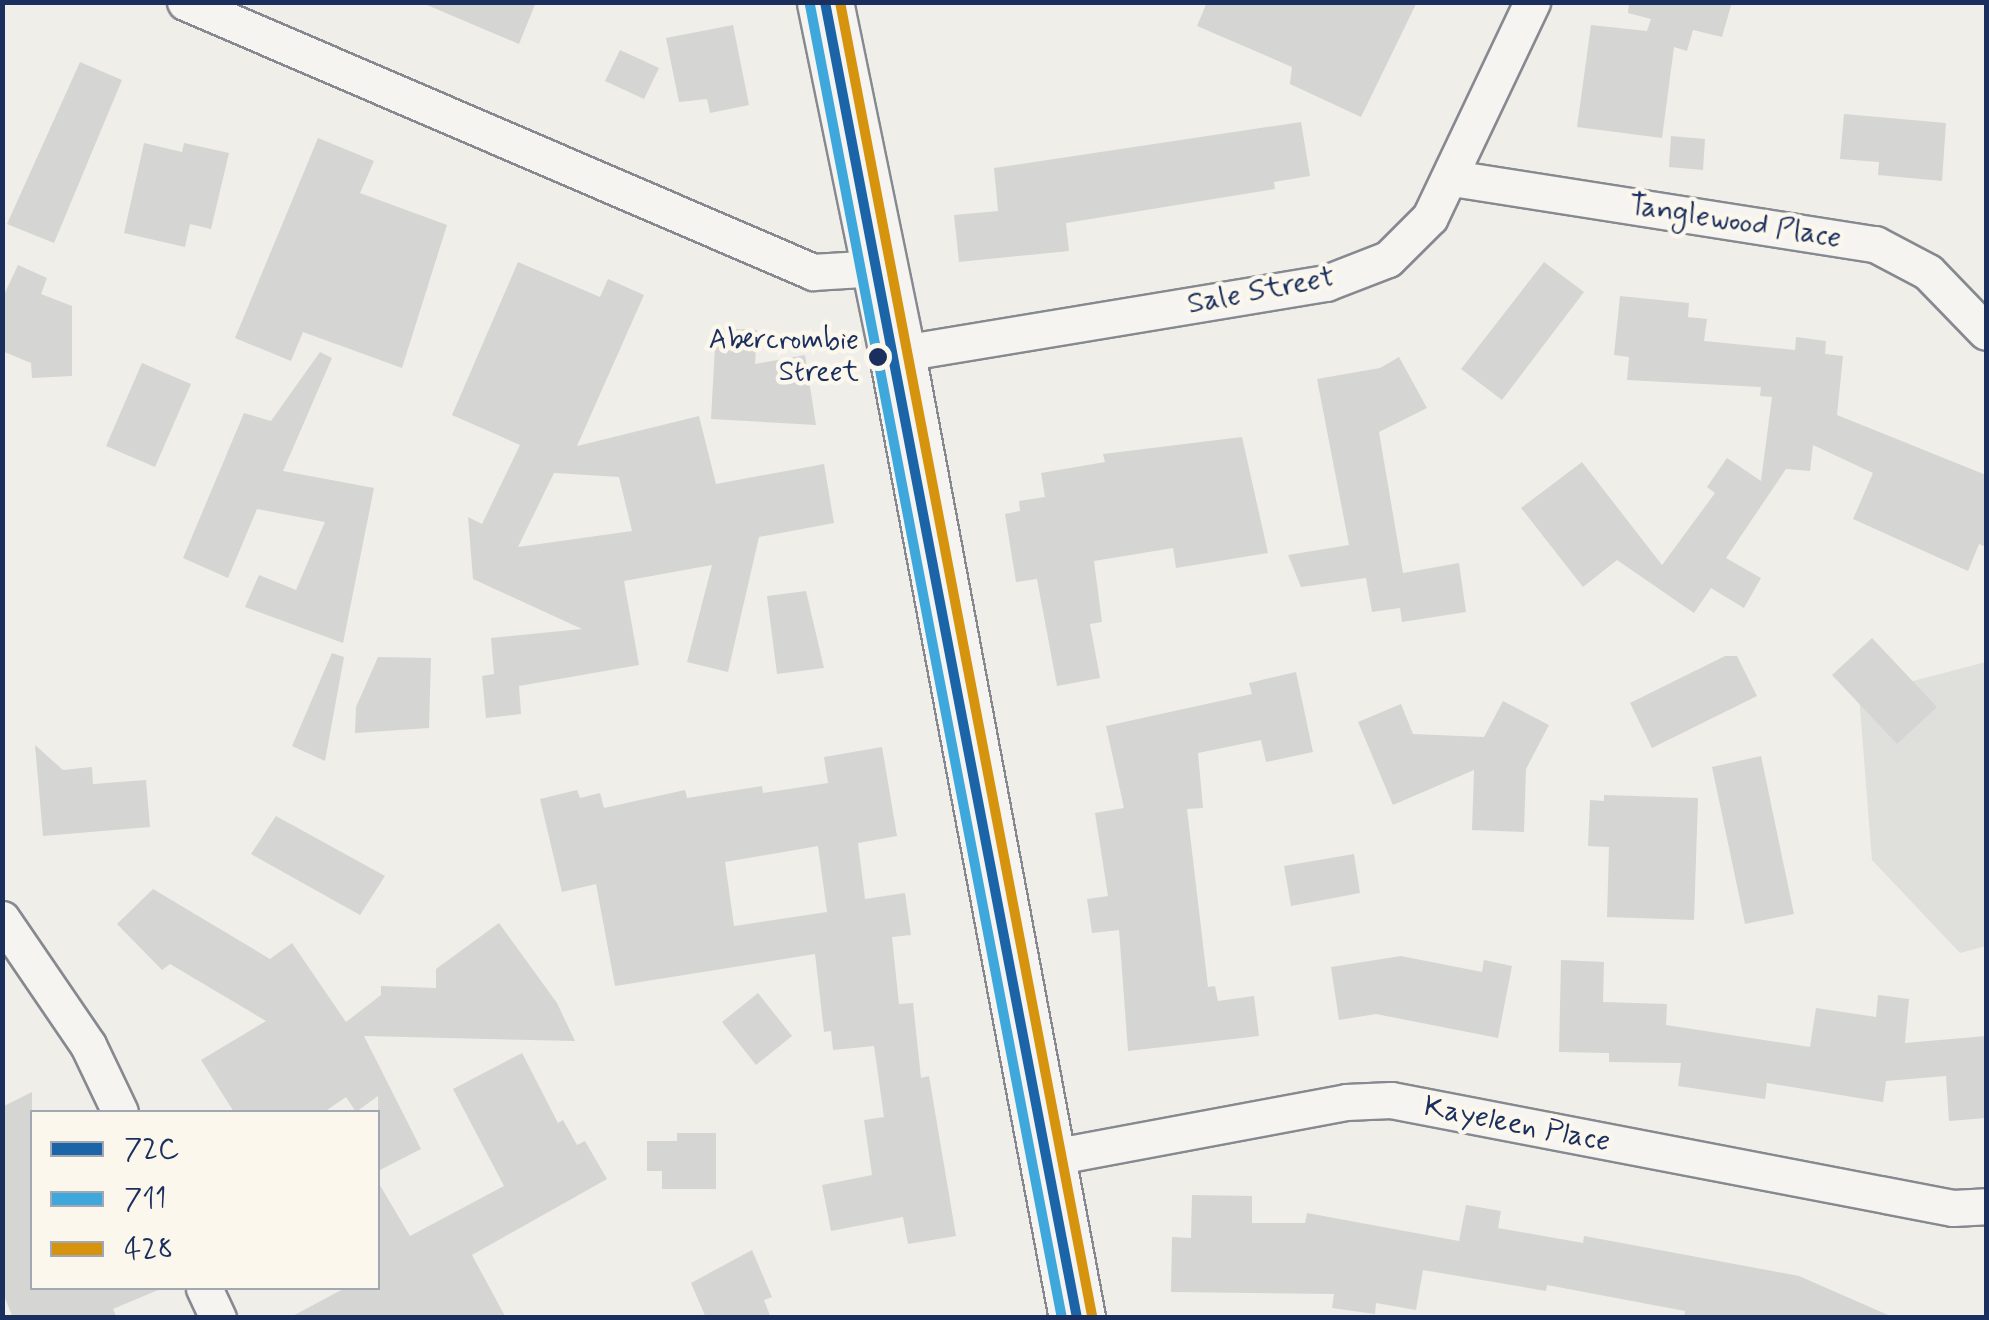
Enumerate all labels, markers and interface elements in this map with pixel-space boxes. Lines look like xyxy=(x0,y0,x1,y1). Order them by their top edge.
street label: Tanglewood Place xyxy=(1626,187,1844,257)
street label: Sale Street xyxy=(1185,259,1337,323)
place label: Abercrombie Street xyxy=(709,324,859,390)
marker: Abercrombie Street xyxy=(868,347,888,367)
street label: Kayeleen Place xyxy=(1421,1089,1613,1161)
legend xyxy=(30,1110,380,1290)
text: 72C xyxy=(124,1130,179,1169)
text: 711 xyxy=(124,1180,167,1219)
text: 428 xyxy=(124,1230,174,1269)

